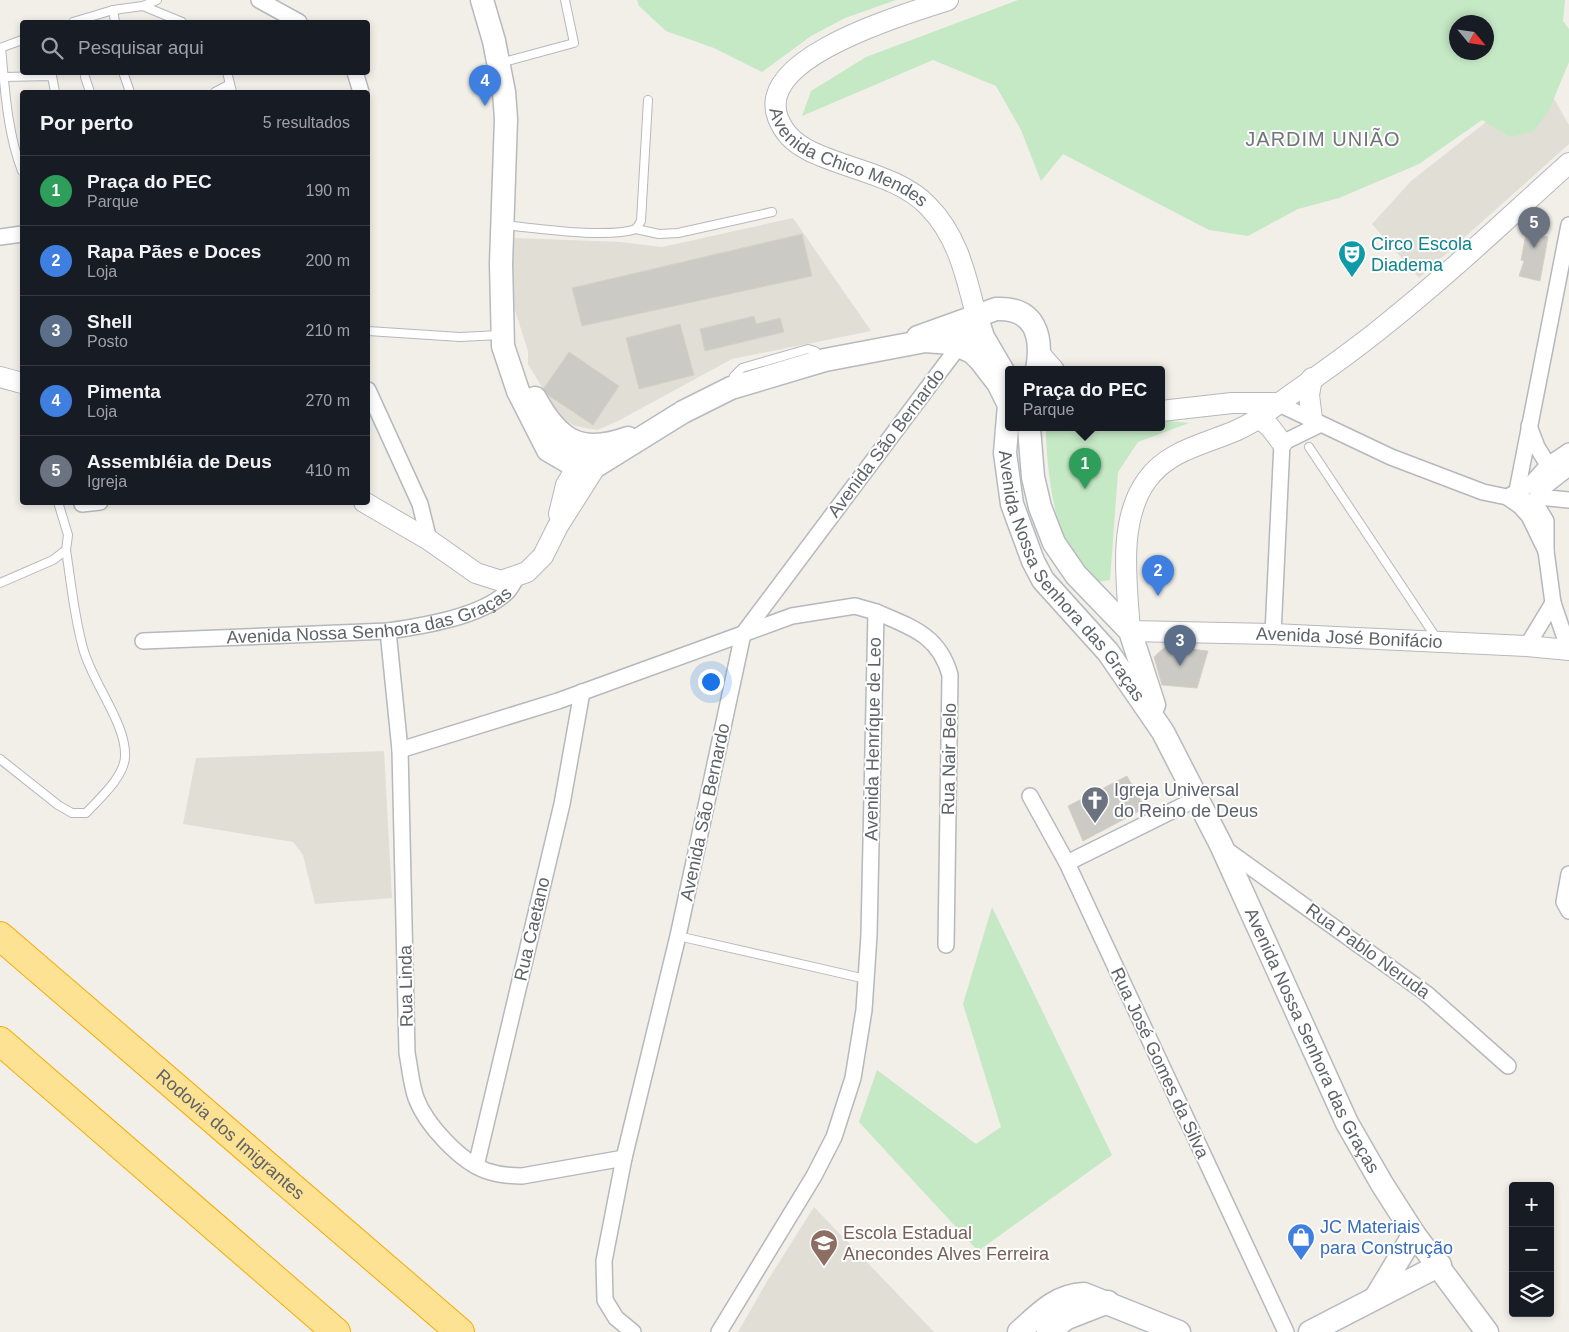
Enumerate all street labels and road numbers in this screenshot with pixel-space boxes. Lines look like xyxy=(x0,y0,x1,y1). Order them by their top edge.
street label: Avenida Chico Mendes xyxy=(765,105,932,211)
street label: Avenida São Bernardo xyxy=(824,365,948,521)
street label: Avenida Nossa Senhora das Graças xyxy=(995,449,1149,705)
street label: Avenida Nossa Senhora das Graças xyxy=(226,583,516,648)
street label: Avenida José Bonifácio xyxy=(1256,624,1443,652)
street label: Avenida Henríque de Leo xyxy=(861,637,885,841)
street label: Rua Nair Belo xyxy=(938,703,960,815)
street label: Avenida São Bernardo xyxy=(676,721,734,903)
street label: Rua Caetano xyxy=(510,875,554,983)
street label: Rua Pablo Neruda xyxy=(1302,899,1435,1003)
street label: Avenida Nossa Senhora das Graças xyxy=(1241,905,1384,1177)
street label: Rua Linda xyxy=(395,944,417,1027)
street label: Rua José Gomes da Silva xyxy=(1107,964,1213,1162)
street label: Rodovia dos Imigrantes xyxy=(152,1065,309,1204)

